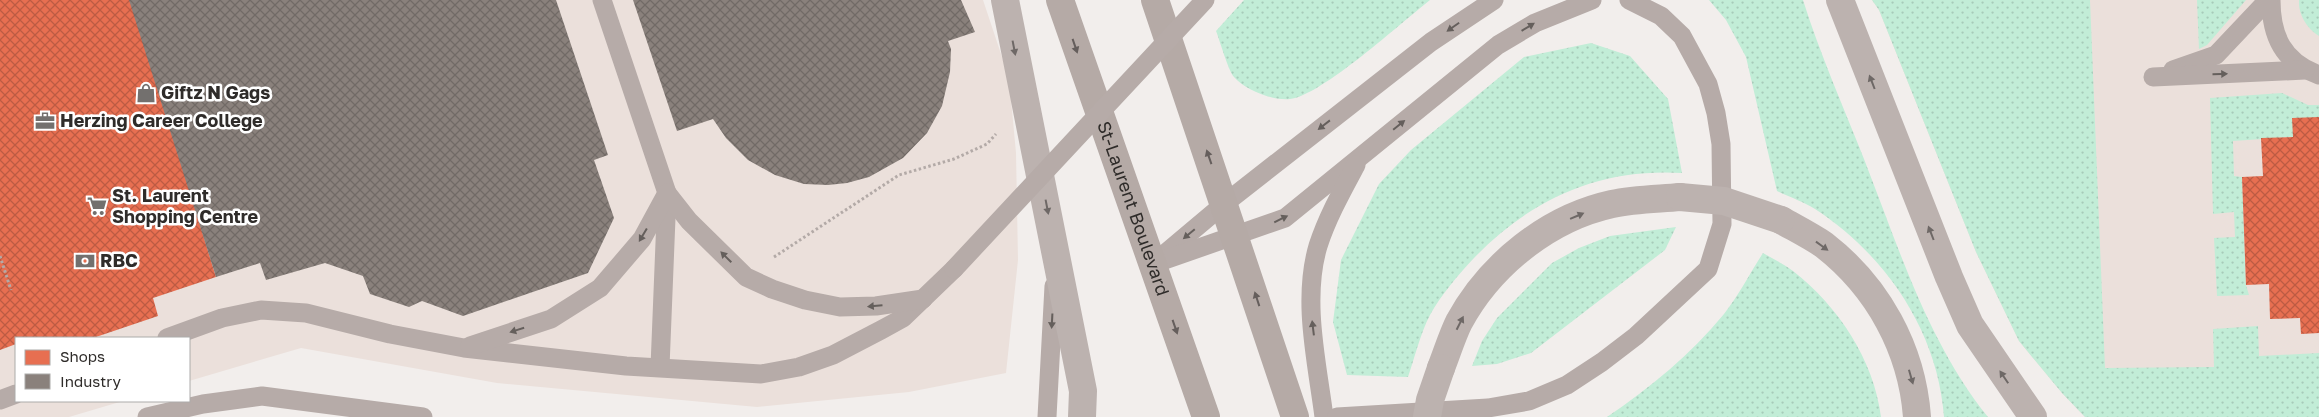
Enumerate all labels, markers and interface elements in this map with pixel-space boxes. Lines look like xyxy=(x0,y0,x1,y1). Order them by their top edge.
one-way arrow xyxy=(1447,22,1460,32)
one-way arrow xyxy=(1521,22,1534,31)
one-way arrow xyxy=(1072,39,1079,54)
one-way arrow xyxy=(1010,40,1018,55)
one-way arrow xyxy=(2212,69,2228,77)
one-way arrow xyxy=(1868,74,1876,89)
place label: Giftz N Gags xyxy=(161,81,270,103)
shop icon: Giftz N Gags xyxy=(135,82,157,104)
place label: Herzing Career College xyxy=(60,109,263,131)
office icon: Herzing Career College xyxy=(34,110,56,132)
street label: St-Laurent Boulevard xyxy=(1093,118,1175,298)
one-way arrow xyxy=(1318,120,1331,131)
one-way arrow xyxy=(1392,120,1405,131)
one-way arrow xyxy=(1205,150,1212,165)
place label: St. Laurent Shopping Centre xyxy=(112,184,259,227)
supermarket icon: St. Laurent Shopping Centre xyxy=(86,195,108,217)
one-way arrow xyxy=(1043,199,1051,215)
one-way arrow xyxy=(1570,211,1584,219)
one-way arrow xyxy=(1274,214,1289,223)
one-way arrow xyxy=(1927,225,1935,240)
one-way arrow xyxy=(1183,228,1195,240)
one-way arrow xyxy=(639,229,648,242)
one-way arrow xyxy=(1816,240,1829,250)
place label: RBC xyxy=(100,249,138,271)
bank icon: RBC xyxy=(74,250,96,272)
one-way arrow xyxy=(720,251,732,263)
one-way arrow xyxy=(1252,291,1260,306)
one-way arrow xyxy=(867,302,883,310)
one-way arrow xyxy=(1048,313,1056,329)
one-way arrow xyxy=(1456,316,1464,330)
one-way arrow xyxy=(1172,319,1179,334)
one-way arrow xyxy=(1309,320,1317,336)
one-way arrow xyxy=(509,327,524,335)
legend xyxy=(15,337,190,402)
text: Shops xyxy=(60,347,105,365)
one-way arrow xyxy=(1908,370,1916,385)
one-way arrow xyxy=(1999,371,2009,384)
text: Industry xyxy=(60,372,121,390)

